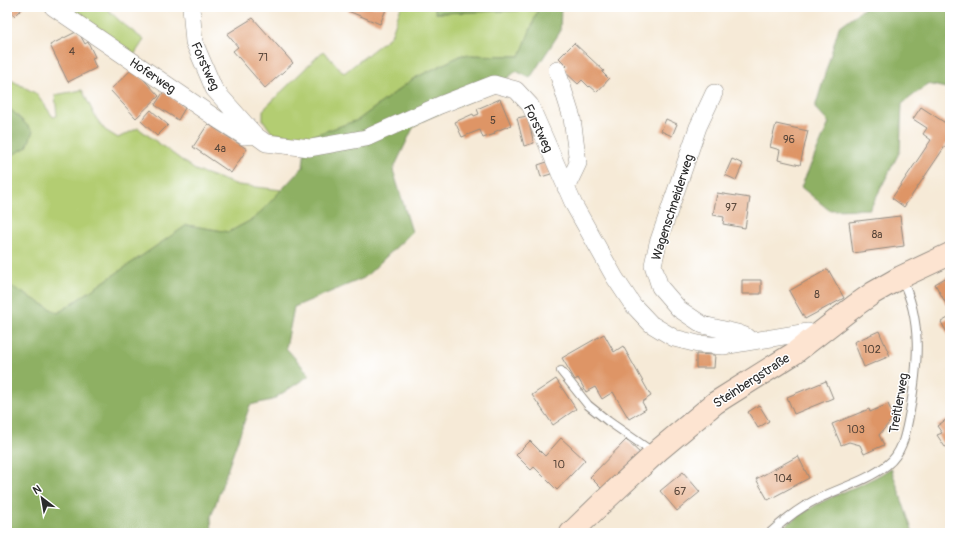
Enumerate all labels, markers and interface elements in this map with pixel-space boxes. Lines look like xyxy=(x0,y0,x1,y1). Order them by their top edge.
street label: Forstweg xyxy=(187,40,223,94)
house number: 4 xyxy=(69,45,76,58)
house number: 71 xyxy=(258,51,268,64)
street label: Hoferweg xyxy=(126,55,179,97)
street label: Forstweg xyxy=(520,102,556,156)
house number: 5 xyxy=(490,114,496,127)
house number: 96 xyxy=(783,133,795,146)
house number: 4a xyxy=(214,142,226,155)
street label: Wagenschneiderweg xyxy=(648,152,698,262)
house number: 97 xyxy=(725,201,737,214)
house number: 8a xyxy=(872,228,882,241)
house number: 8 xyxy=(814,288,820,301)
house number: 102 xyxy=(863,343,881,356)
street label: Steinbergstraße xyxy=(710,350,793,412)
street label: Treitlerweg xyxy=(886,371,912,435)
house number: 103 xyxy=(847,423,865,436)
house number: 10 xyxy=(553,458,565,471)
house number: 104 xyxy=(774,472,793,485)
north arrow xyxy=(22,478,62,518)
text: N xyxy=(31,482,44,497)
house number: 67 xyxy=(674,485,686,498)

